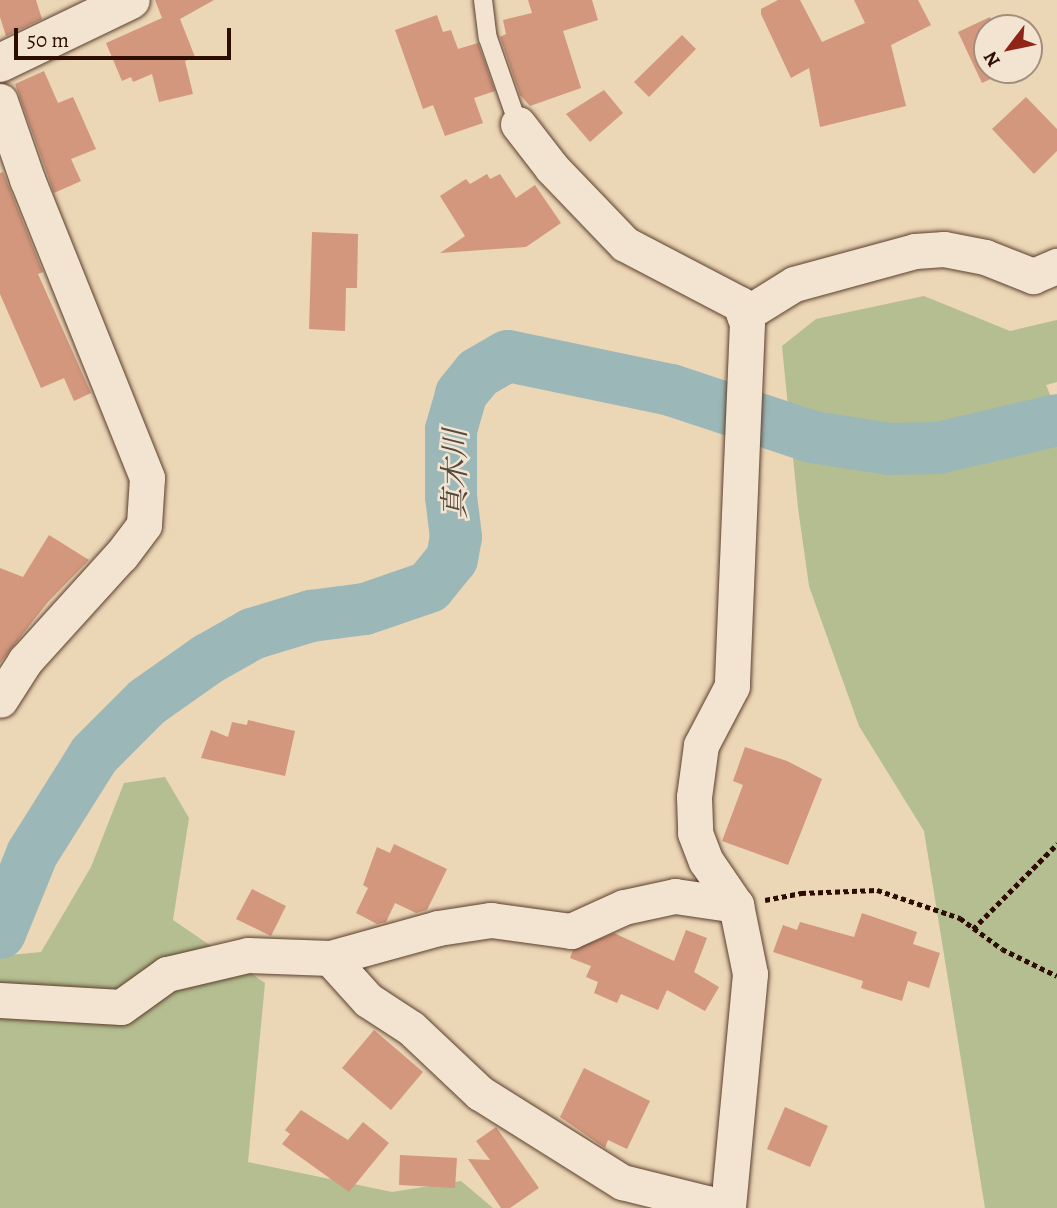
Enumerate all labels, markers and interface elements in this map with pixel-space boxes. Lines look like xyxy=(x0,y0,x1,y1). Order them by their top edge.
scale bar xyxy=(18,14,234,58)
north arrow xyxy=(973,14,1043,84)
text: 50 m xyxy=(27,26,69,54)
text: N xyxy=(977,46,1007,72)
water label: 真木川 xyxy=(437,429,473,519)

